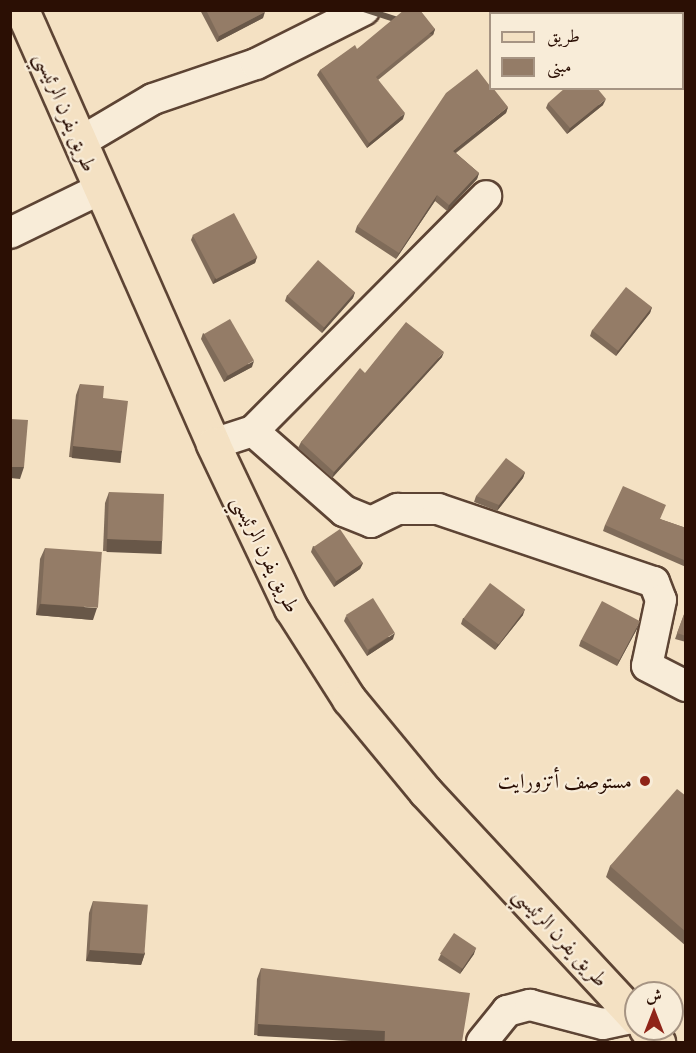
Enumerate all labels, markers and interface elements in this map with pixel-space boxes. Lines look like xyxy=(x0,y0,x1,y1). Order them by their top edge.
legend xyxy=(489,12,684,90)
text: طريق xyxy=(547,22,580,49)
street label: طريق يفرن الرئيسي xyxy=(29,48,103,176)
text: مبنى xyxy=(547,52,572,79)
street label: طريق يفرن الرئيسي xyxy=(227,491,305,617)
place label: مستوصف أتزورايت xyxy=(498,768,632,794)
marker: مستوصف أتزورايت xyxy=(636,772,654,790)
street label: طريق يفرن الرئيسي xyxy=(508,882,614,992)
north arrow xyxy=(624,981,684,1041)
text: ش xyxy=(646,983,662,1007)

